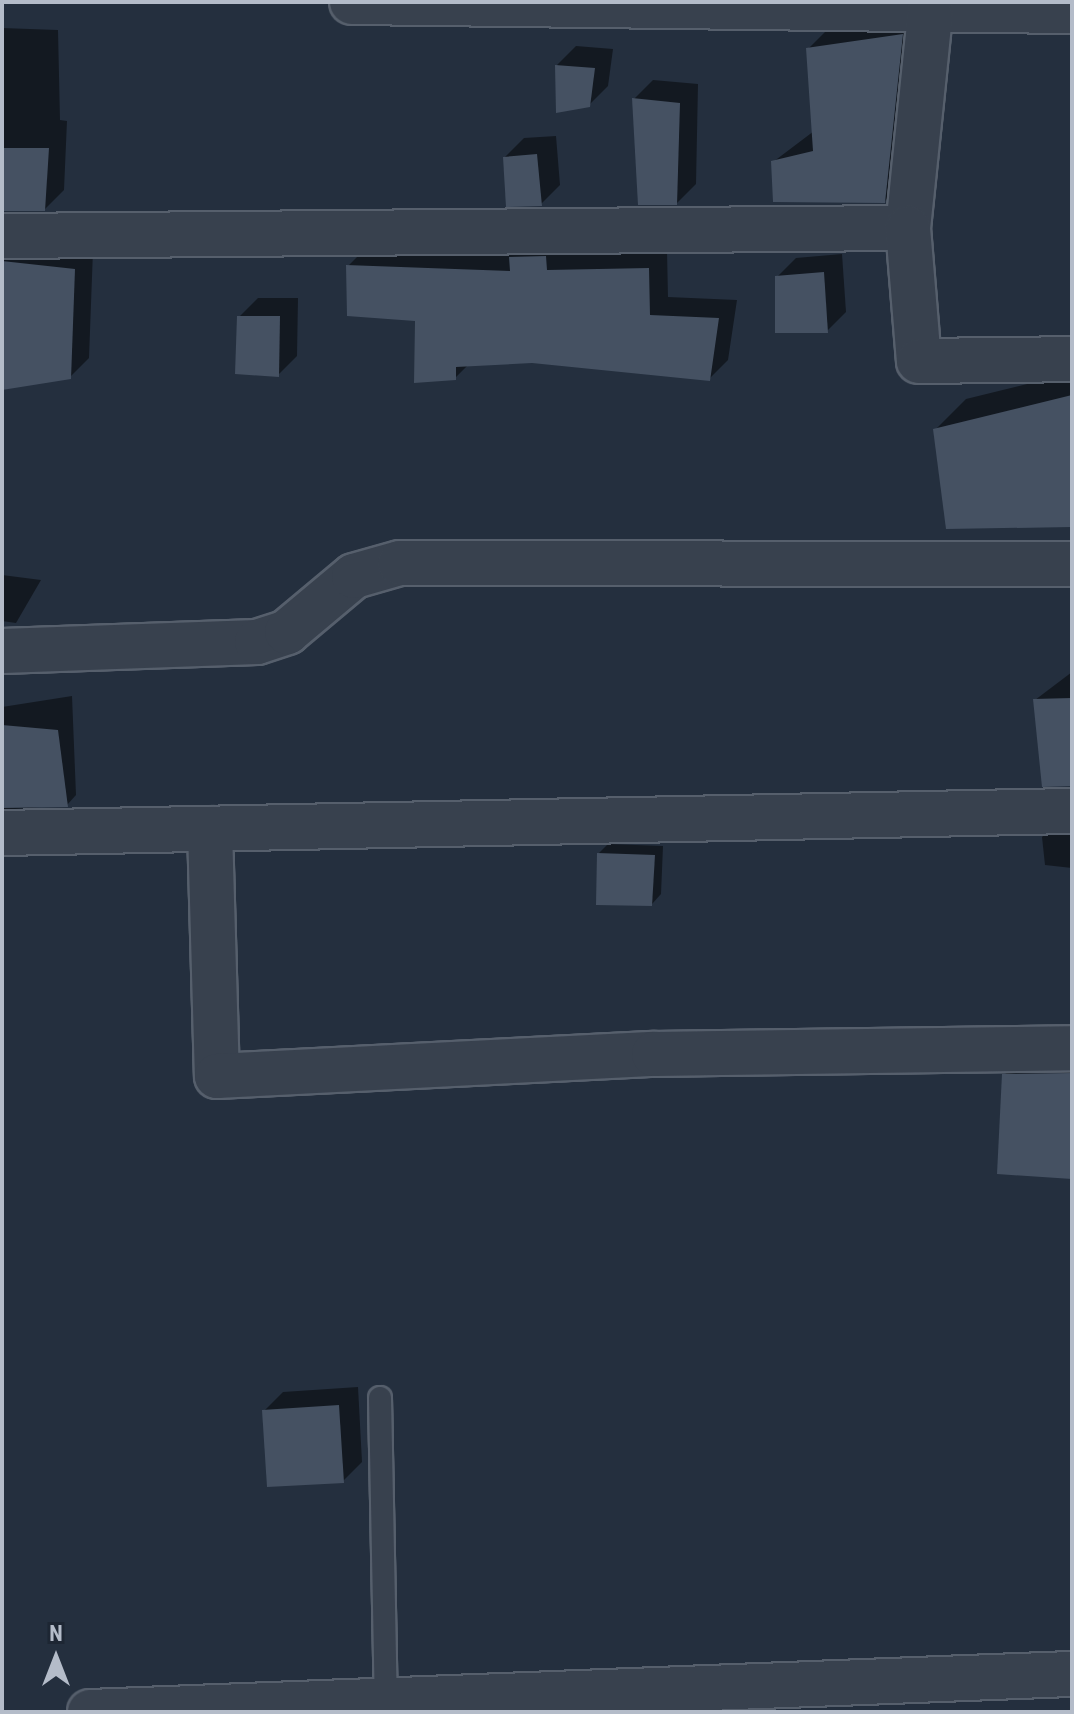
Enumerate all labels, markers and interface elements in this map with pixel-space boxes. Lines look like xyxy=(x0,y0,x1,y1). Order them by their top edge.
north arrow xyxy=(16,1618,96,1698)
text: N xyxy=(49,1621,63,1646)

